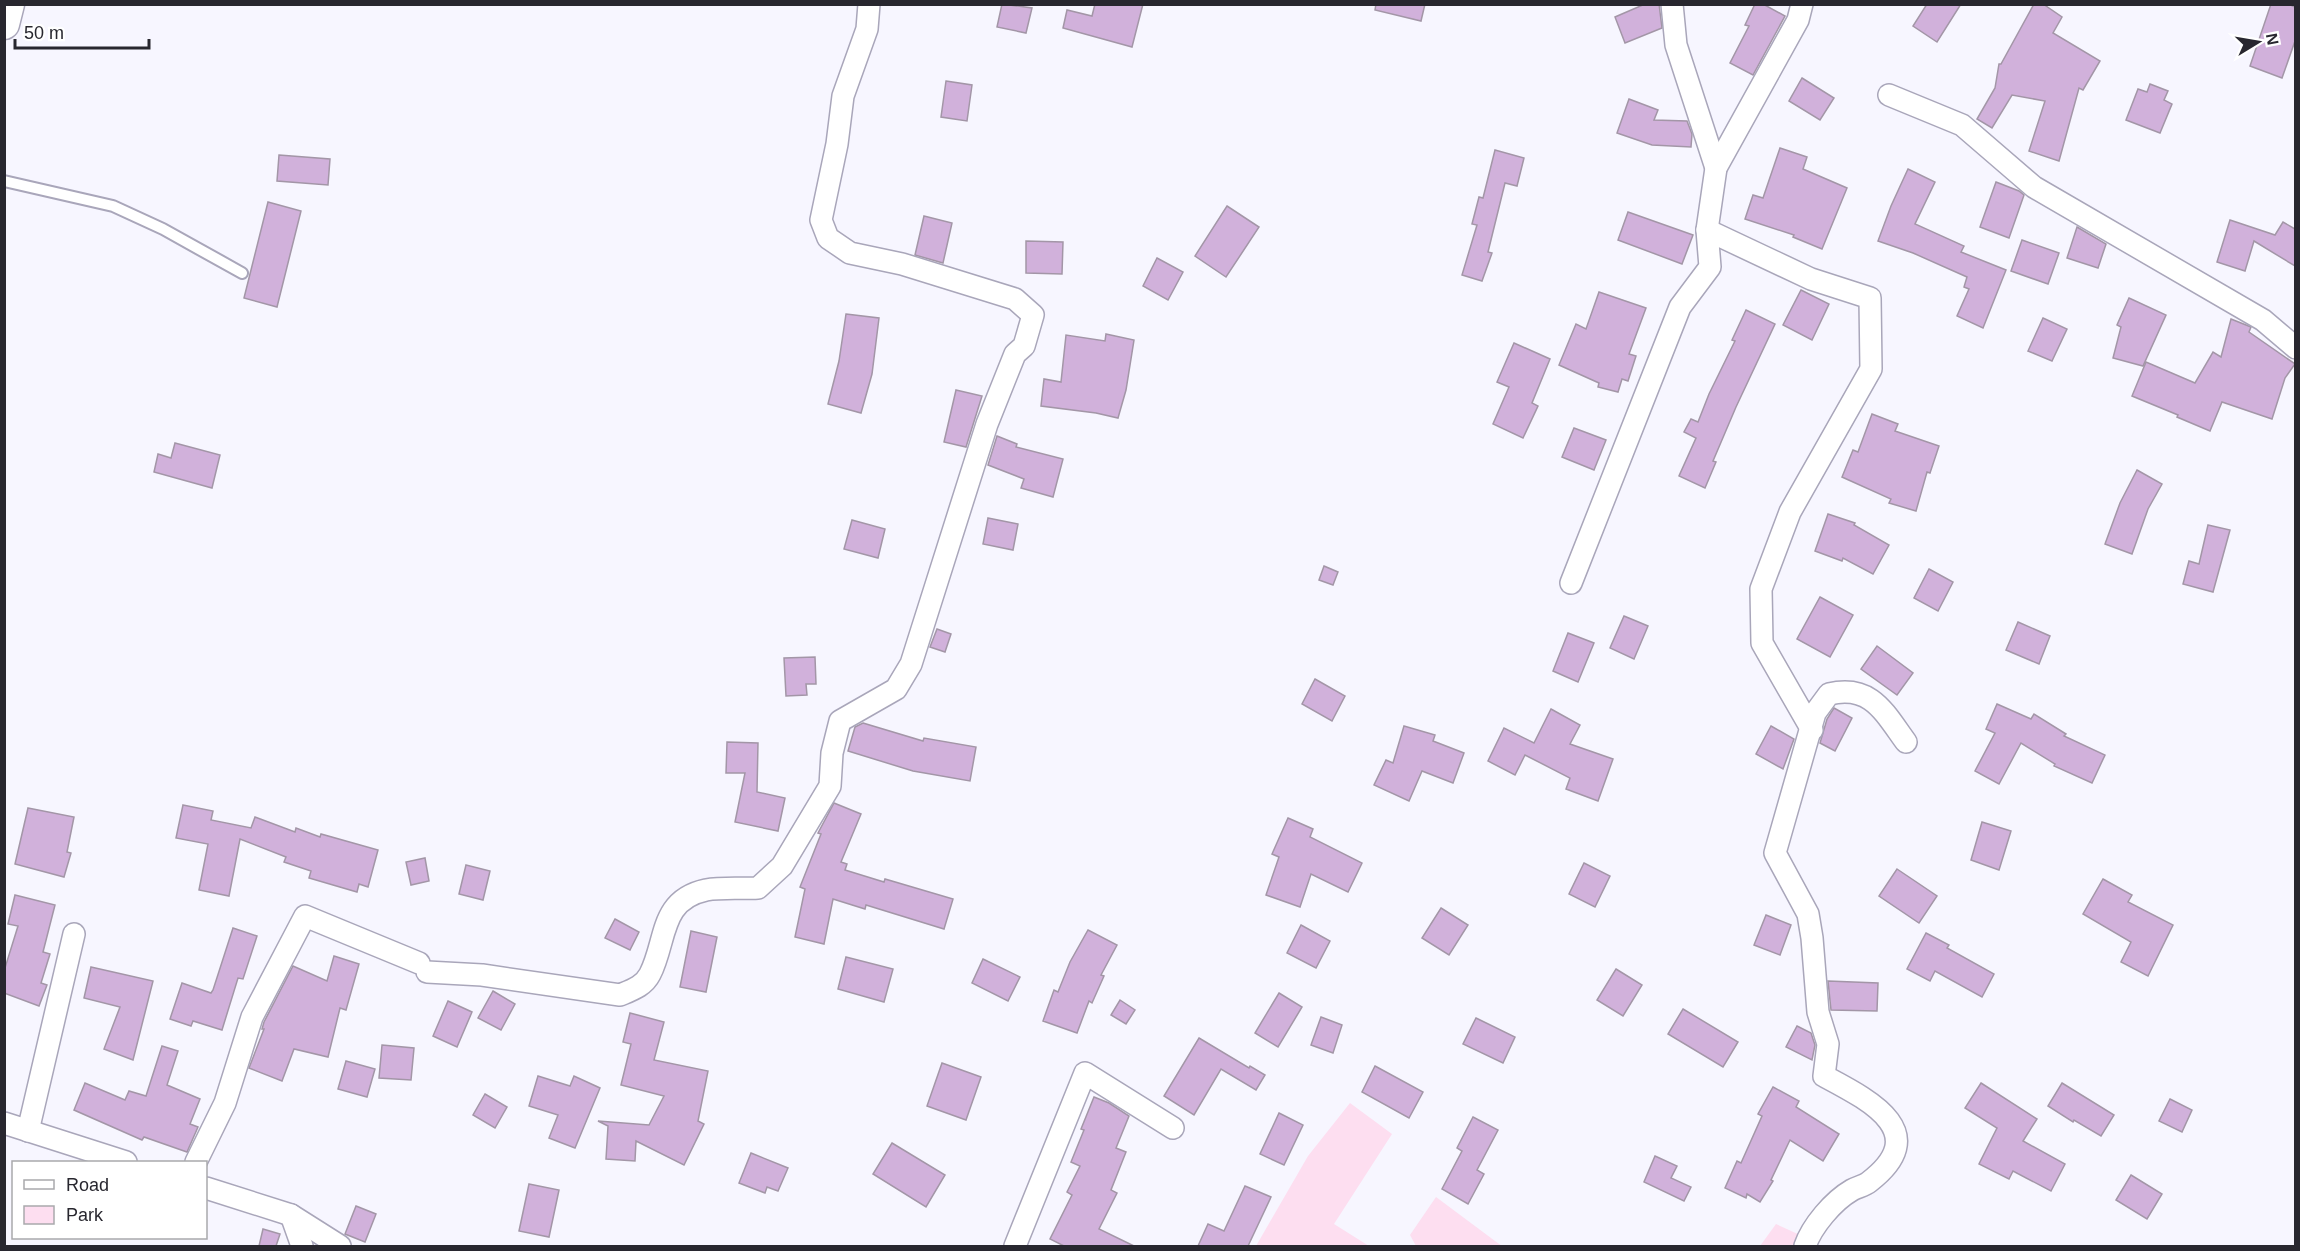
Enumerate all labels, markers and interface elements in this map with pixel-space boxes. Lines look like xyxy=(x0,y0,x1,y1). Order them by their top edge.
scale bar xyxy=(15,12,148,50)
north arrow xyxy=(2228,12,2288,72)
text: 50 m xyxy=(24,23,64,43)
text: N xyxy=(2263,32,2282,47)
legend xyxy=(12,1161,207,1239)
text: Road xyxy=(66,1175,109,1195)
text: Park xyxy=(66,1205,104,1225)

